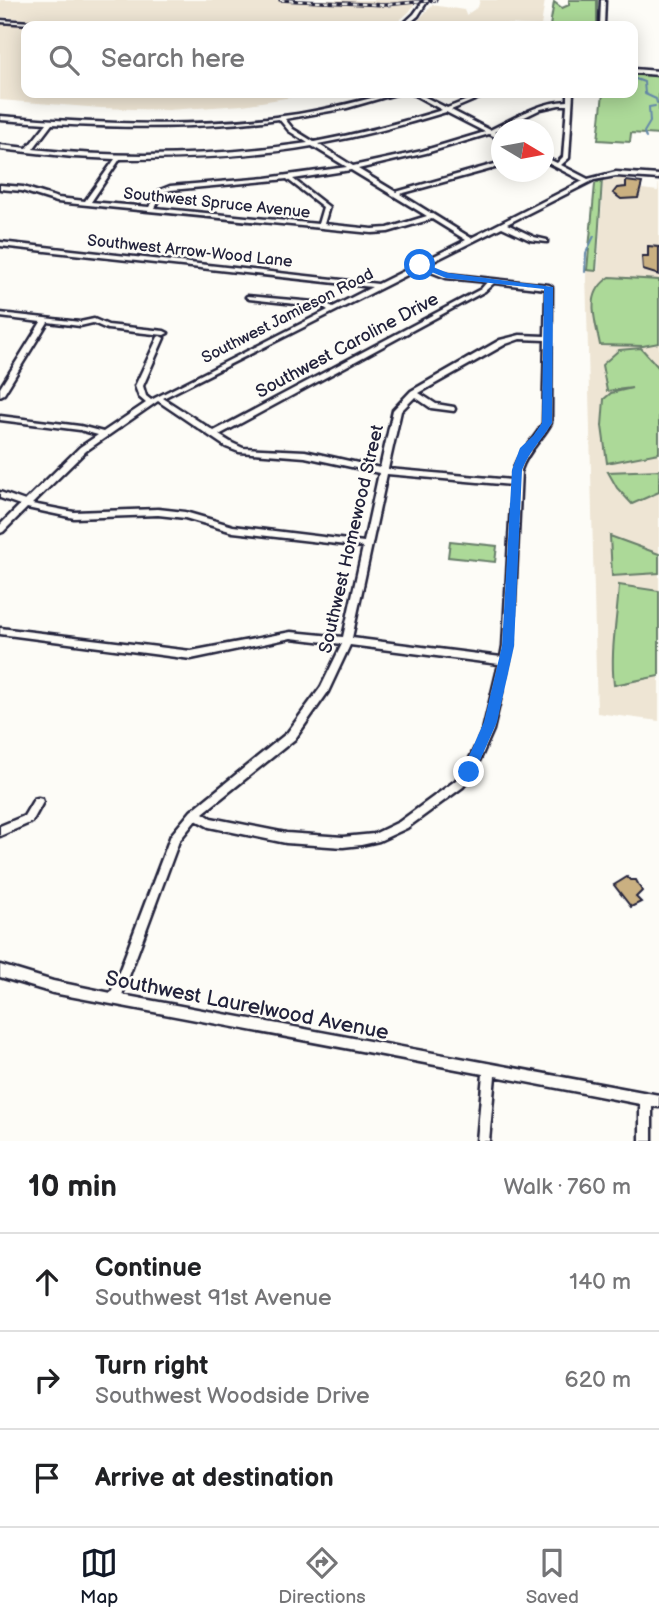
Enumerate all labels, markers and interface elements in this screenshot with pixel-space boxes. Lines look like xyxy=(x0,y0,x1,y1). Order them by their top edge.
search box xyxy=(21,21,638,98)
icon: search xyxy=(45,41,83,79)
text: Search here xyxy=(101,44,245,75)
north arrow xyxy=(491,119,554,182)
street label: Southwest Spruce Avenue xyxy=(122,184,312,223)
street label: Southwest Arrow-Wood Lane xyxy=(86,231,294,272)
route start xyxy=(404,249,435,280)
street label: Southwest Jamieson Road xyxy=(199,265,377,368)
street label: Southwest Caroline Drive xyxy=(252,288,442,403)
street label: Southwest Homewood Street xyxy=(315,422,388,655)
route end xyxy=(453,756,484,787)
street label: Southwest Laurelwood Avenue xyxy=(103,966,391,1045)
text: 10 min xyxy=(28,1169,117,1205)
text: Walk · 760 m xyxy=(503,1173,631,1201)
text: Continue xyxy=(95,1253,202,1284)
icon: ahead xyxy=(28,1263,66,1301)
text: 140 m xyxy=(569,1268,631,1296)
text: Southwest 91st Avenue xyxy=(95,1284,332,1312)
text: Turn right xyxy=(95,1351,208,1382)
icon: right xyxy=(28,1361,66,1399)
text: 620 m xyxy=(565,1366,631,1394)
text: Southwest Woodside Drive xyxy=(95,1382,370,1410)
icon: arrive xyxy=(28,1459,66,1497)
text: Arrive at destination xyxy=(95,1463,334,1494)
tab: Map xyxy=(80,1544,118,1609)
tab: Directions xyxy=(278,1544,366,1609)
tab: Saved xyxy=(526,1544,579,1609)

